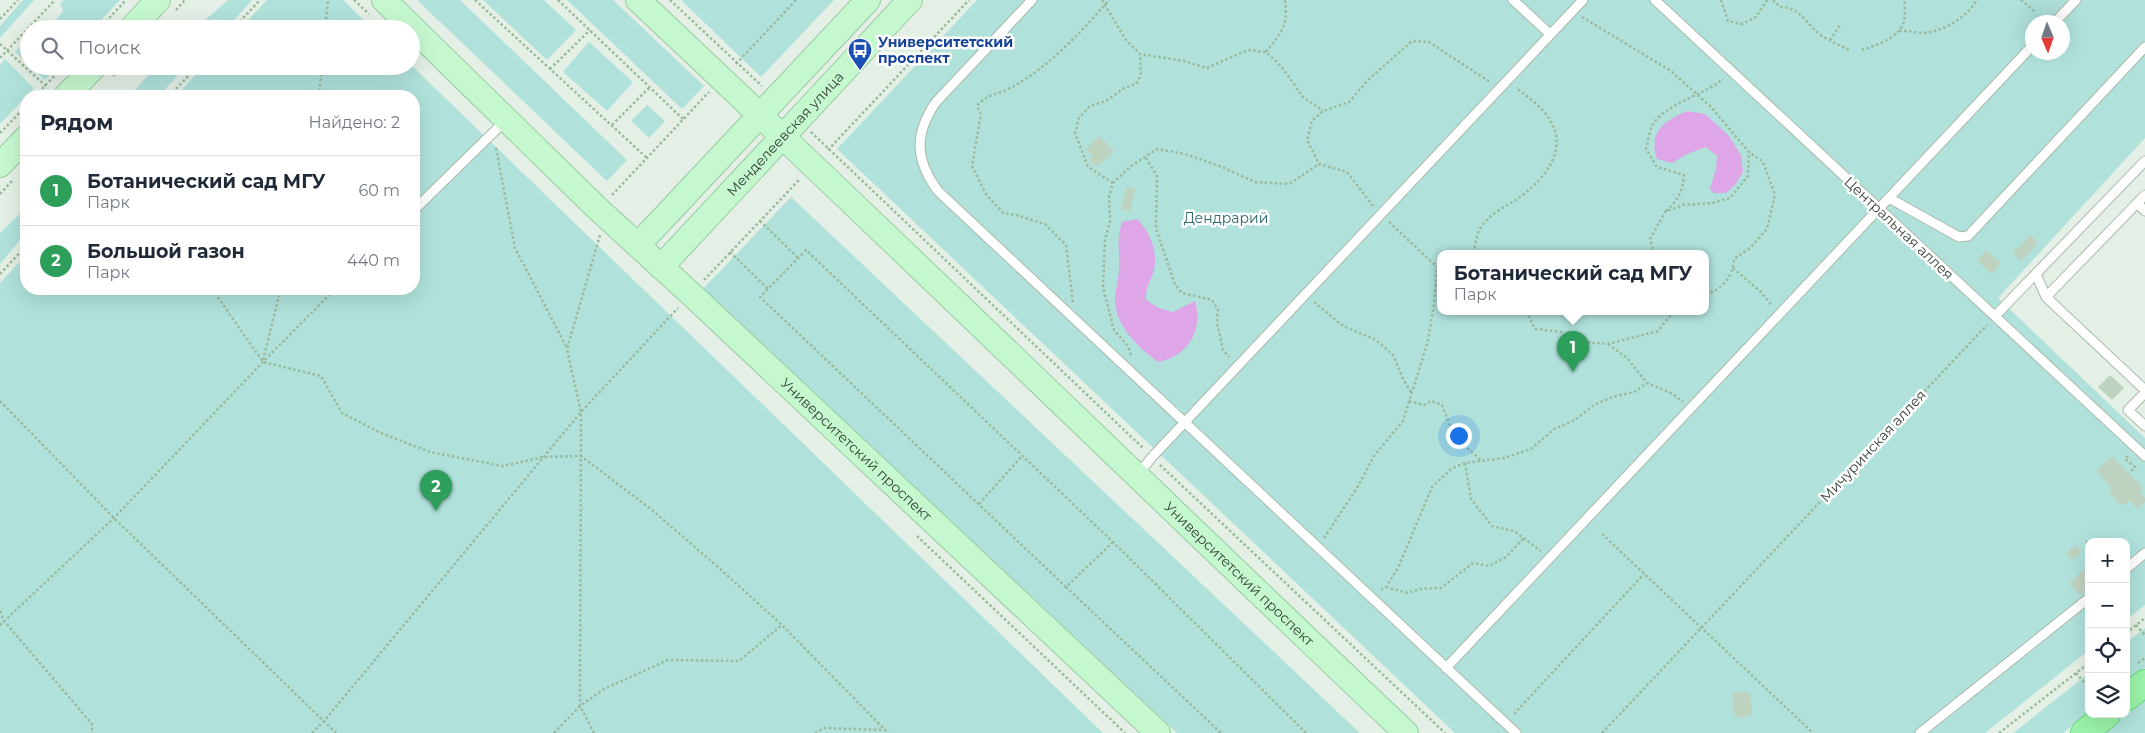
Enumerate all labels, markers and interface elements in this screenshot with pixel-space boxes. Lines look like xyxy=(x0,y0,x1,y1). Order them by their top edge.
north arrow xyxy=(2025,15,2070,60)
search box xyxy=(20,20,420,75)
place label: Университетский проспект xyxy=(878,33,1013,67)
icon: search xyxy=(38,34,66,62)
text: Поиск xyxy=(78,36,141,59)
bus stop icon: Университетский проспект xyxy=(847,37,873,71)
street label: Менделеевская улица xyxy=(723,68,848,200)
text: Рядом xyxy=(40,110,113,135)
text: Найдено: 2 xyxy=(309,113,400,132)
text: Ботанический сад МГУ xyxy=(87,170,326,193)
street label: Центральная аллея xyxy=(1841,173,1957,283)
text: 1 xyxy=(53,181,59,200)
text: 60 m xyxy=(358,181,400,200)
text: Парк xyxy=(87,193,130,212)
park label: Дендрарий xyxy=(1184,209,1268,227)
text: Большой газон xyxy=(87,240,245,263)
popup xyxy=(1437,250,1709,315)
text: 2 xyxy=(51,251,61,270)
text: 440 m xyxy=(347,251,400,270)
text: Ботанический сад МГУ xyxy=(1454,262,1692,285)
text: Парк xyxy=(87,263,130,282)
text: Парк xyxy=(1454,285,1497,304)
pin: 1 xyxy=(1557,331,1589,372)
street label: Университетский проспект xyxy=(777,374,936,525)
street label: Мичуринская аллея xyxy=(1816,386,1930,506)
your location xyxy=(1446,423,1472,449)
pin: 2 xyxy=(420,470,452,511)
street label: Университетский проспект xyxy=(1160,498,1318,650)
map controls xyxy=(2085,538,2130,718)
button: + xyxy=(2085,538,2130,583)
button: − xyxy=(2085,583,2130,628)
button: locate xyxy=(2085,628,2130,673)
button: layers xyxy=(2085,673,2130,718)

